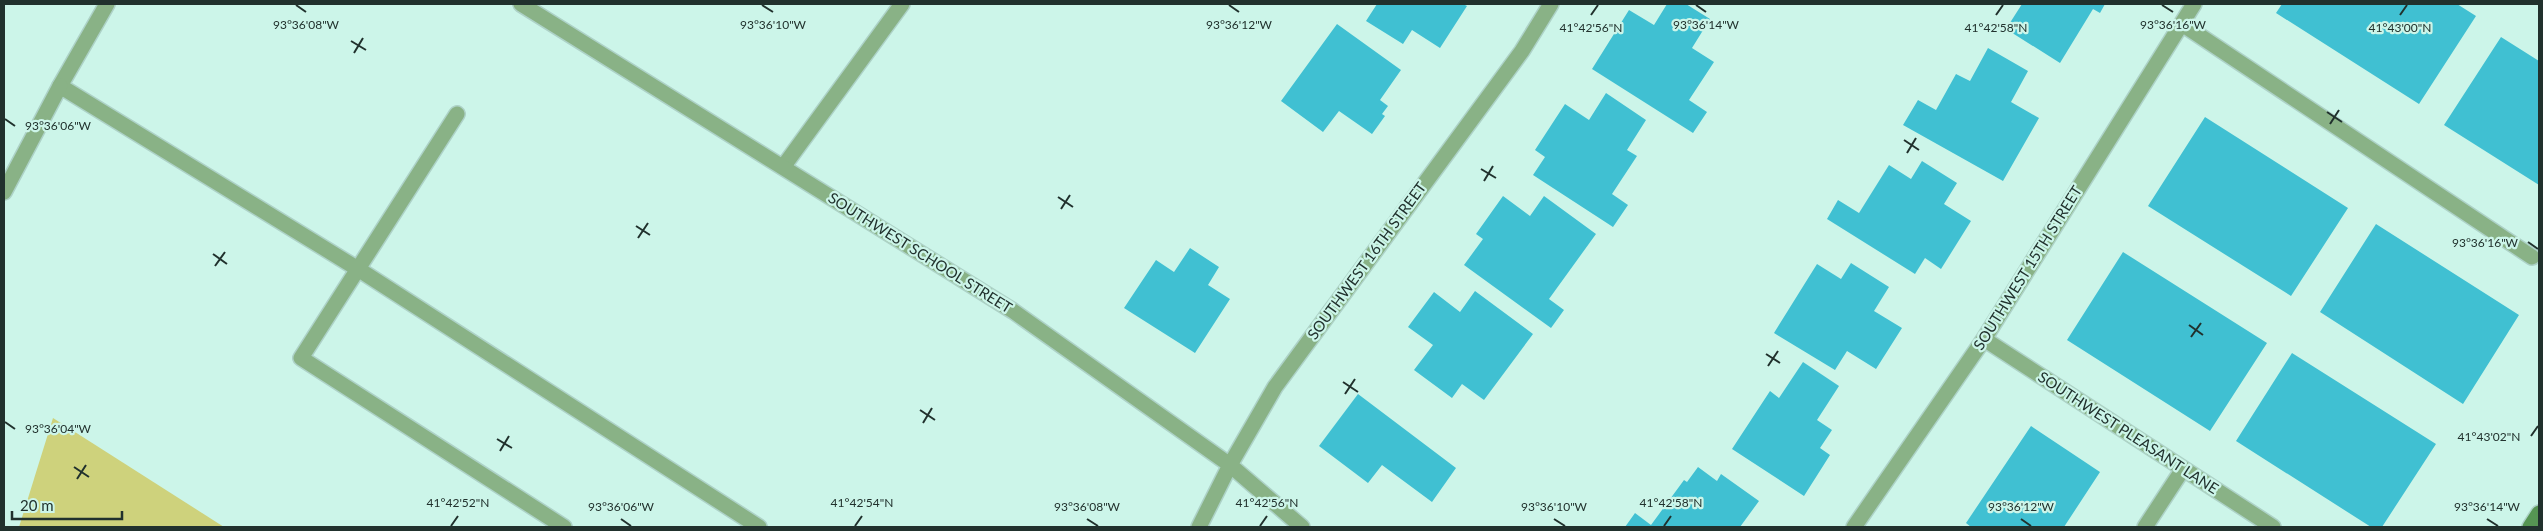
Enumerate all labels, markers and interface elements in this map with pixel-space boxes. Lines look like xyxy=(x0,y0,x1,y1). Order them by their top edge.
text: 93°36'08"W xyxy=(273,17,340,32)
text: 93°36'10"W xyxy=(740,17,807,32)
text: 93°36'12"W xyxy=(1206,17,1273,32)
text: 93°36'14"W xyxy=(1673,17,1740,32)
text: 93°36'16"W xyxy=(2140,17,2207,32)
text: 41°42'56"N xyxy=(1560,20,1622,35)
text: 41°42'58"N xyxy=(1965,20,2027,35)
text: 41°43'00"N xyxy=(2369,20,2431,35)
text: 93°36'06"W xyxy=(25,118,92,133)
street label: SOUTHWEST 16TH STREET xyxy=(1303,178,1429,343)
street label: SOUTHWEST 15TH STREET xyxy=(1969,182,2085,353)
street label: SOUTHWEST SCHOOL STREET xyxy=(825,188,1016,316)
text: 93°36'16"W xyxy=(2452,235,2519,250)
street label: SOUTHWEST PLEASANT LANE xyxy=(2035,367,2222,497)
text: 93°36'04"W xyxy=(25,421,92,436)
text: 41°43'02"N xyxy=(2458,429,2520,444)
scale bar xyxy=(12,488,122,520)
text: 41°42'52"N xyxy=(427,495,489,510)
text: 41°42'54"N xyxy=(831,495,893,510)
text: 41°42'56"N xyxy=(1236,495,1298,510)
text: 41°42'58"N xyxy=(1640,495,1702,510)
text: 20 m xyxy=(20,496,54,514)
text: 93°36'06"W xyxy=(588,499,655,514)
text: 93°36'08"W xyxy=(1054,499,1121,514)
text: 93°36'10"W xyxy=(1521,499,1588,514)
text: 93°36'12"W xyxy=(1988,499,2055,514)
text: 93°36'14"W xyxy=(2454,499,2521,514)

